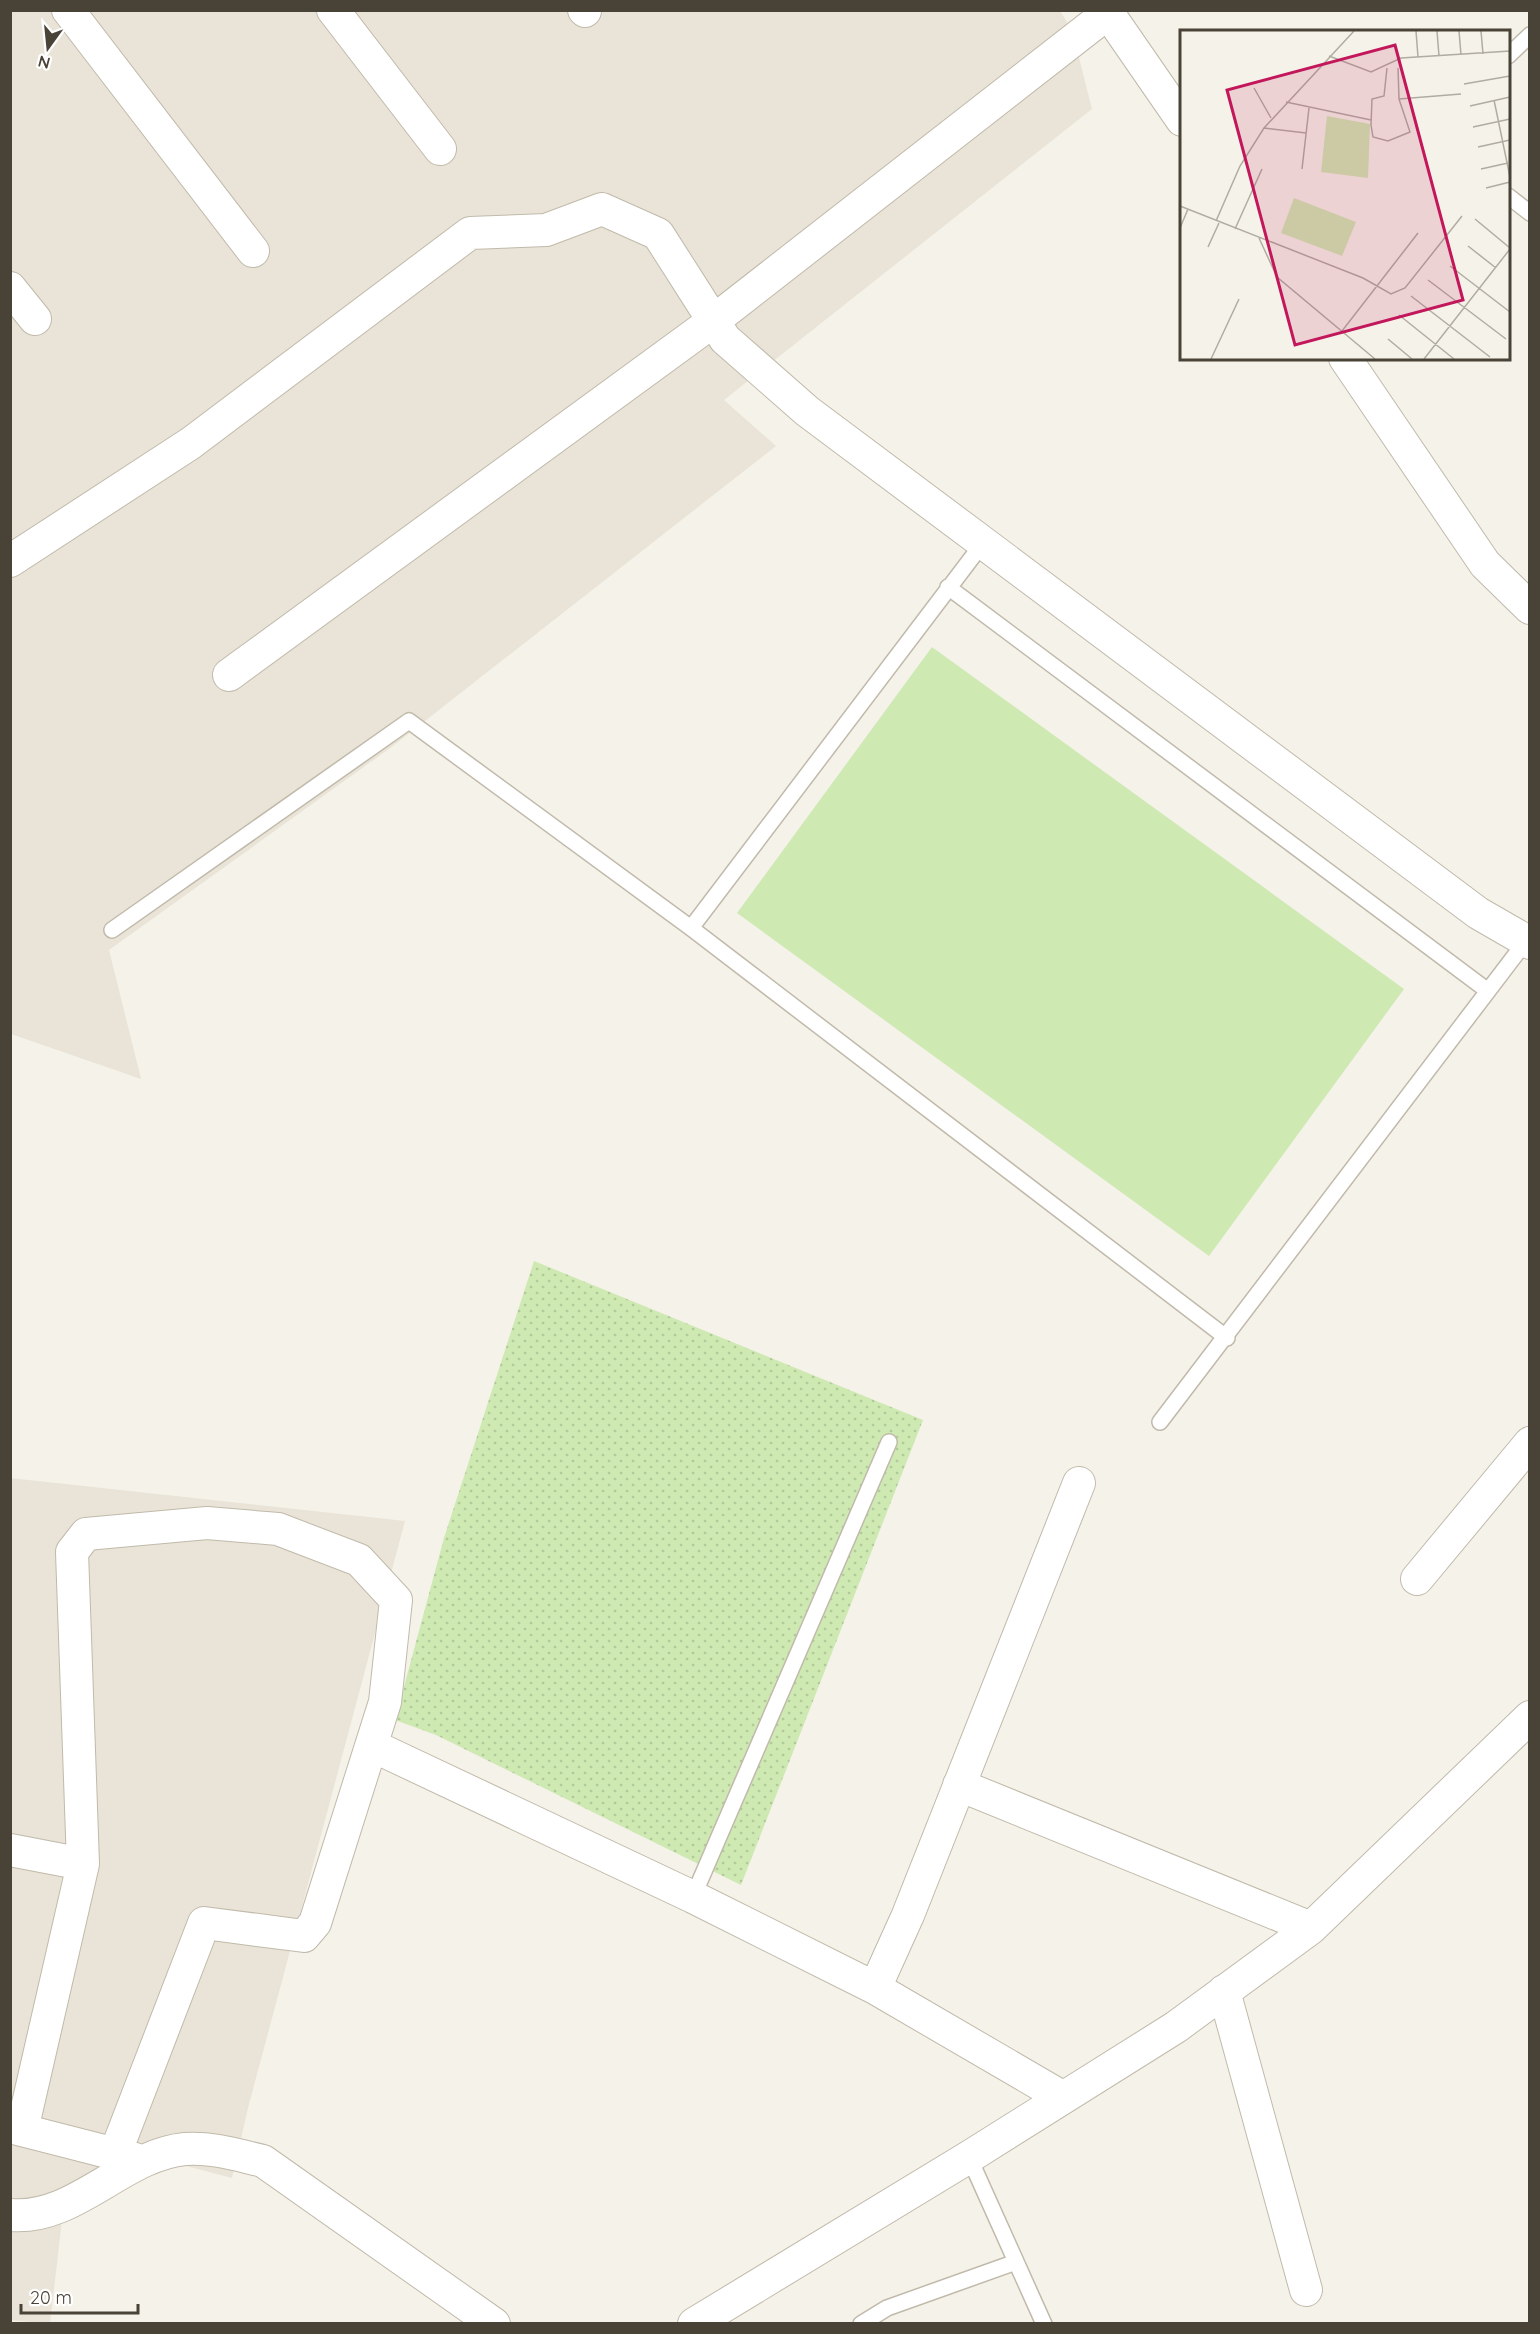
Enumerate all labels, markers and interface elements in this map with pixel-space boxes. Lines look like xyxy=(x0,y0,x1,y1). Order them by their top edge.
north arrow xyxy=(18,18,78,78)
inset map xyxy=(1180,30,1510,360)
text: N xyxy=(36,51,52,74)
scale bar xyxy=(21,2277,138,2315)
text: 20 m xyxy=(30,2286,72,2309)

